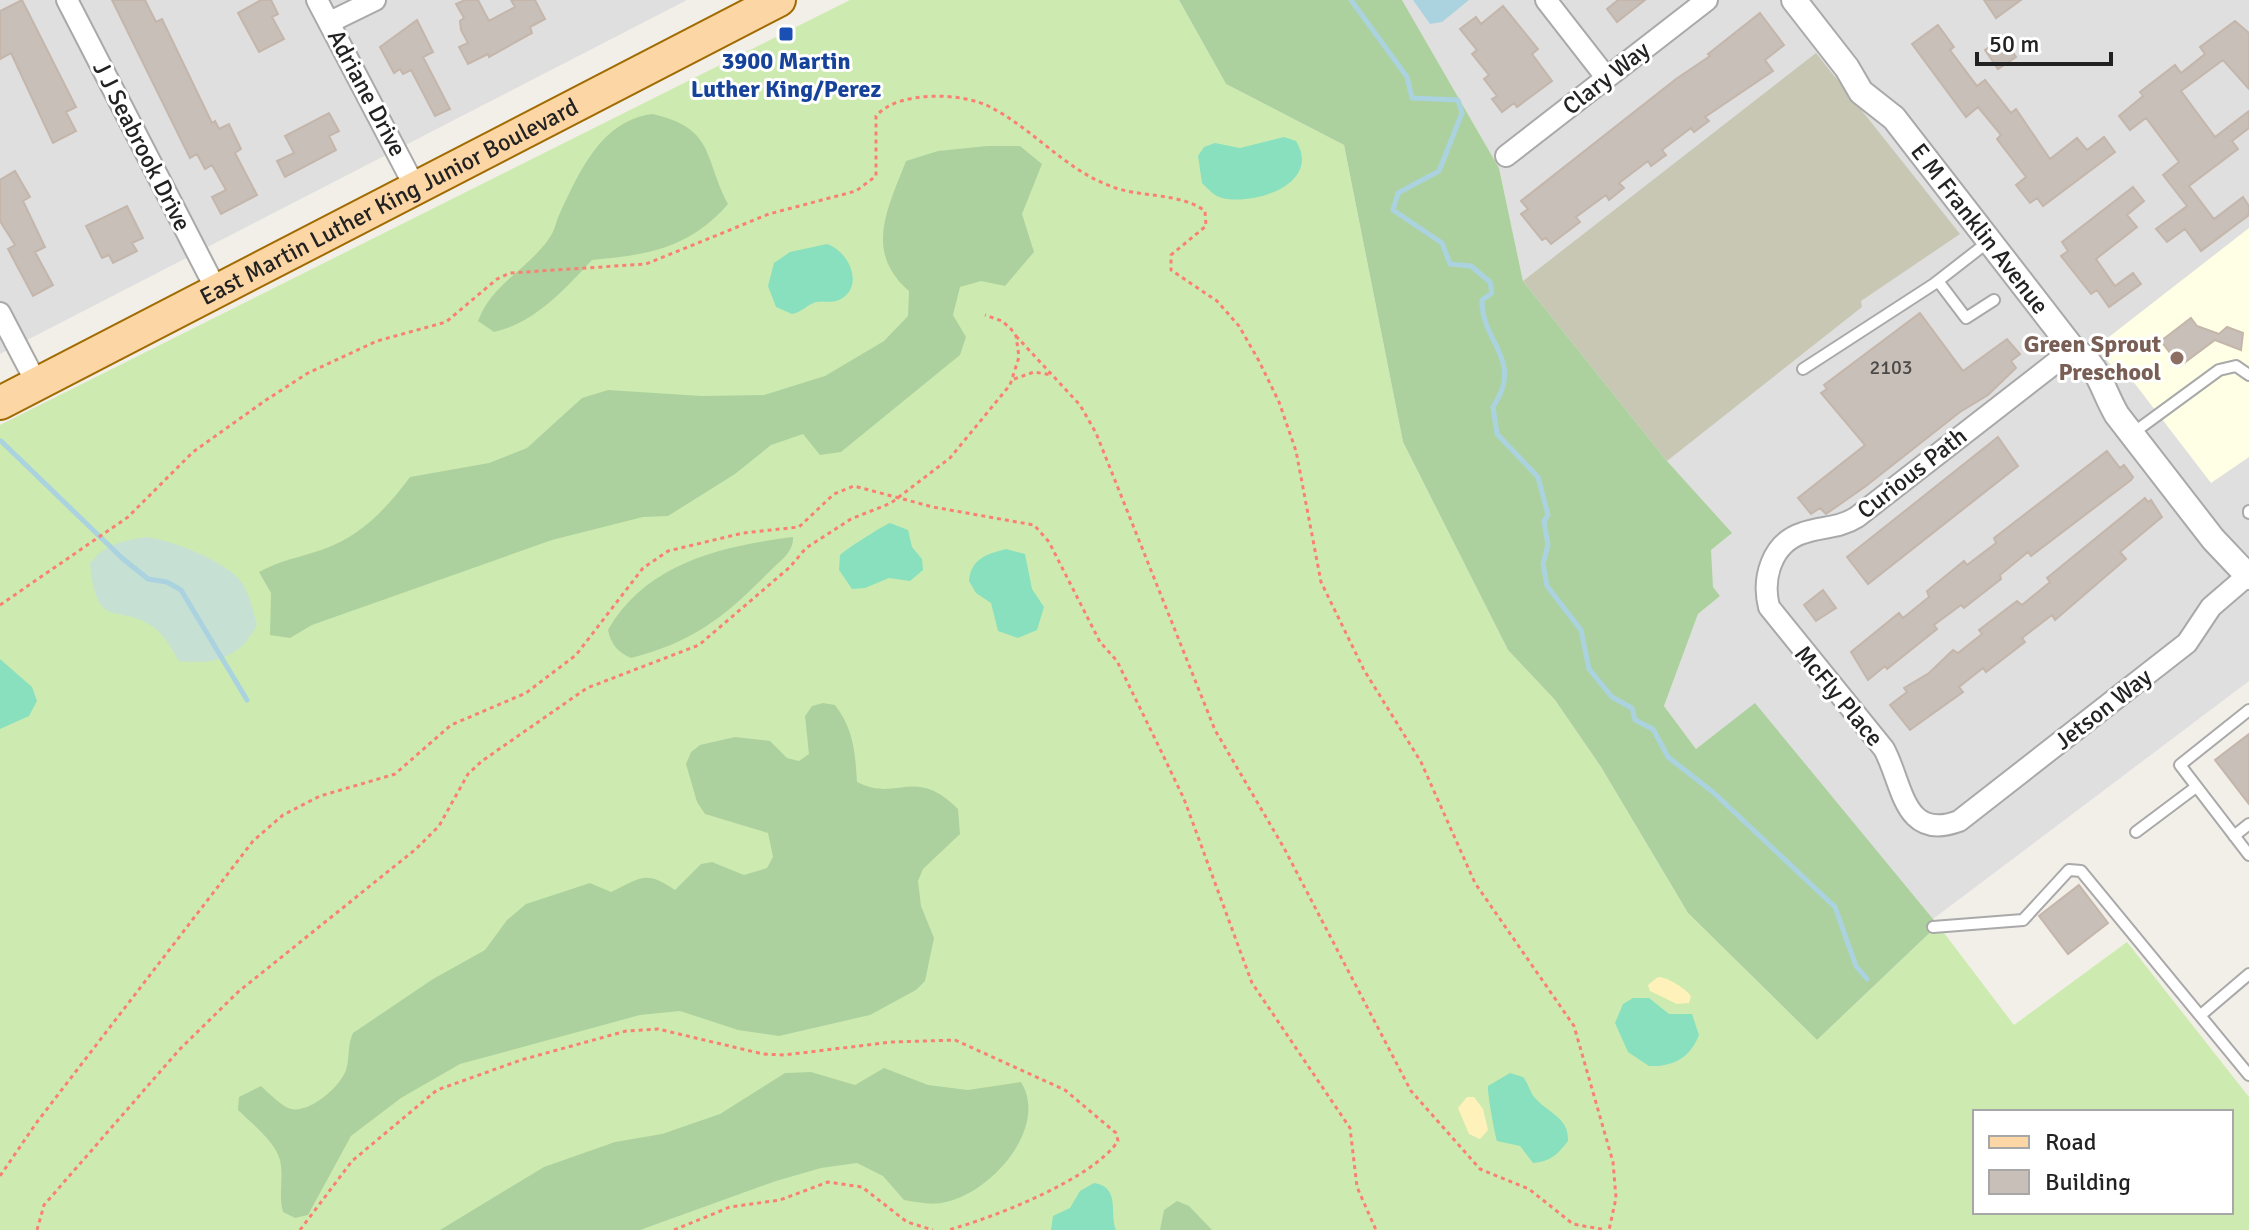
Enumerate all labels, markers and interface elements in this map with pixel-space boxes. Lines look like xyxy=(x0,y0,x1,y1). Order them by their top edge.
scale bar xyxy=(1977,16,2111,66)
street label: Adriane Drive xyxy=(321,24,413,162)
marker: 3900 Martin Luther King/Perez xyxy=(777,25,795,43)
text: 50 m xyxy=(1989,29,2039,59)
street label: Clary Way xyxy=(1556,35,1656,121)
place label: 3900 Martin Luther King/Perez xyxy=(691,46,881,104)
street label: J J Seabrook Drive xyxy=(86,56,198,236)
street label: East Martin Luther King Junior Boulevard xyxy=(195,91,583,312)
street label: E M Franklin Avenue xyxy=(1904,137,2055,320)
place label: Green Sprout Preschool xyxy=(2024,329,2161,387)
marker: Green Sprout Preschool xyxy=(2168,349,2186,367)
house number: 2103 xyxy=(1869,355,1913,380)
street label: Curious Path xyxy=(1851,421,1973,525)
street label: McFly Place xyxy=(1788,639,1890,753)
street label: Jetson Way xyxy=(2048,662,2158,756)
legend xyxy=(1973,1110,2233,1214)
text: Road xyxy=(2045,1127,2096,1157)
text: Building xyxy=(2045,1167,2131,1197)

